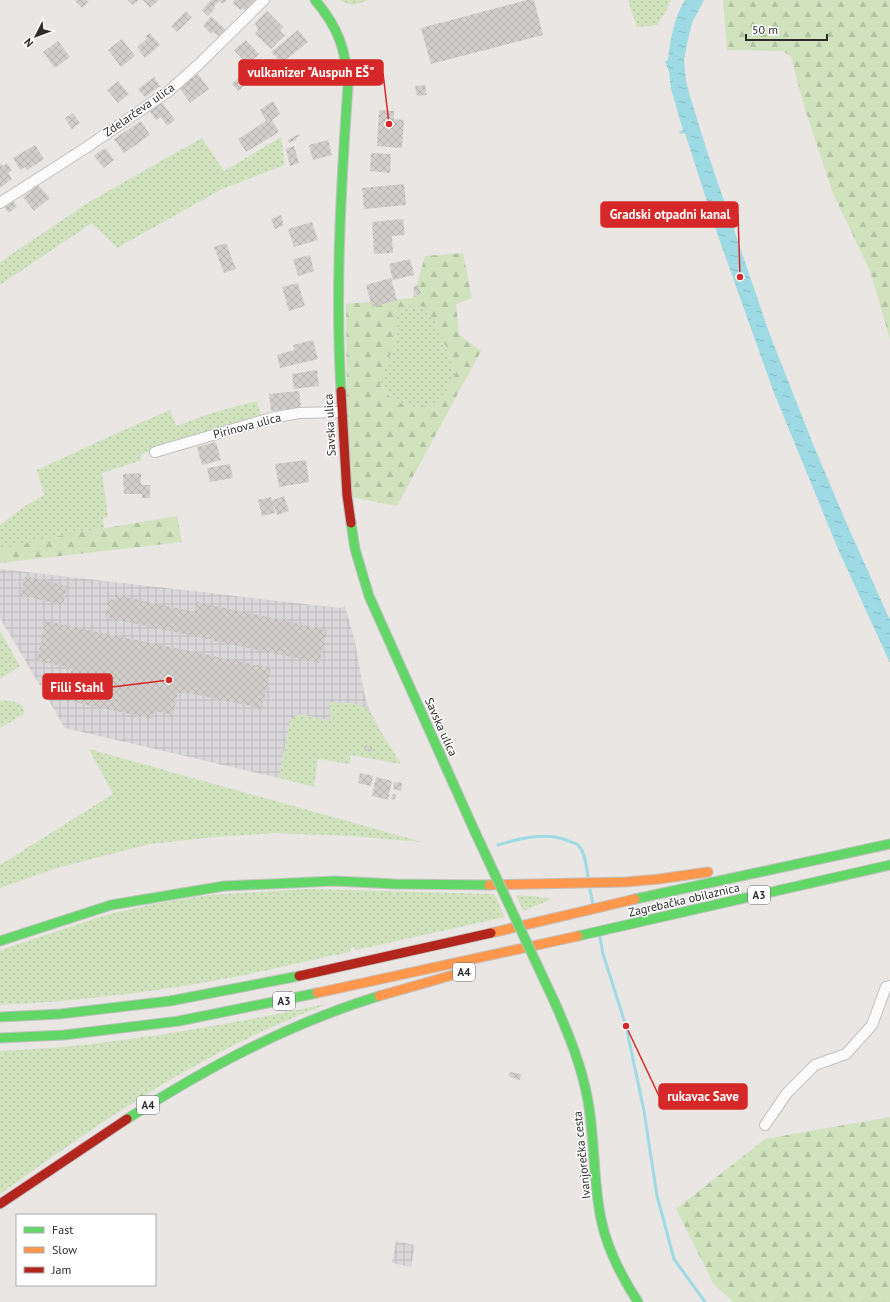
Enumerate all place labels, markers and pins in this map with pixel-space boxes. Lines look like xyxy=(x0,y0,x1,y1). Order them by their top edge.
callout: vulkanizer "Auspuh EŠ" xyxy=(239,60,383,85)
callout: Gradski otpadni kanal xyxy=(601,202,738,227)
callout: Filli Stahl xyxy=(43,674,112,699)
callout: rukavac Save xyxy=(659,1084,747,1109)

